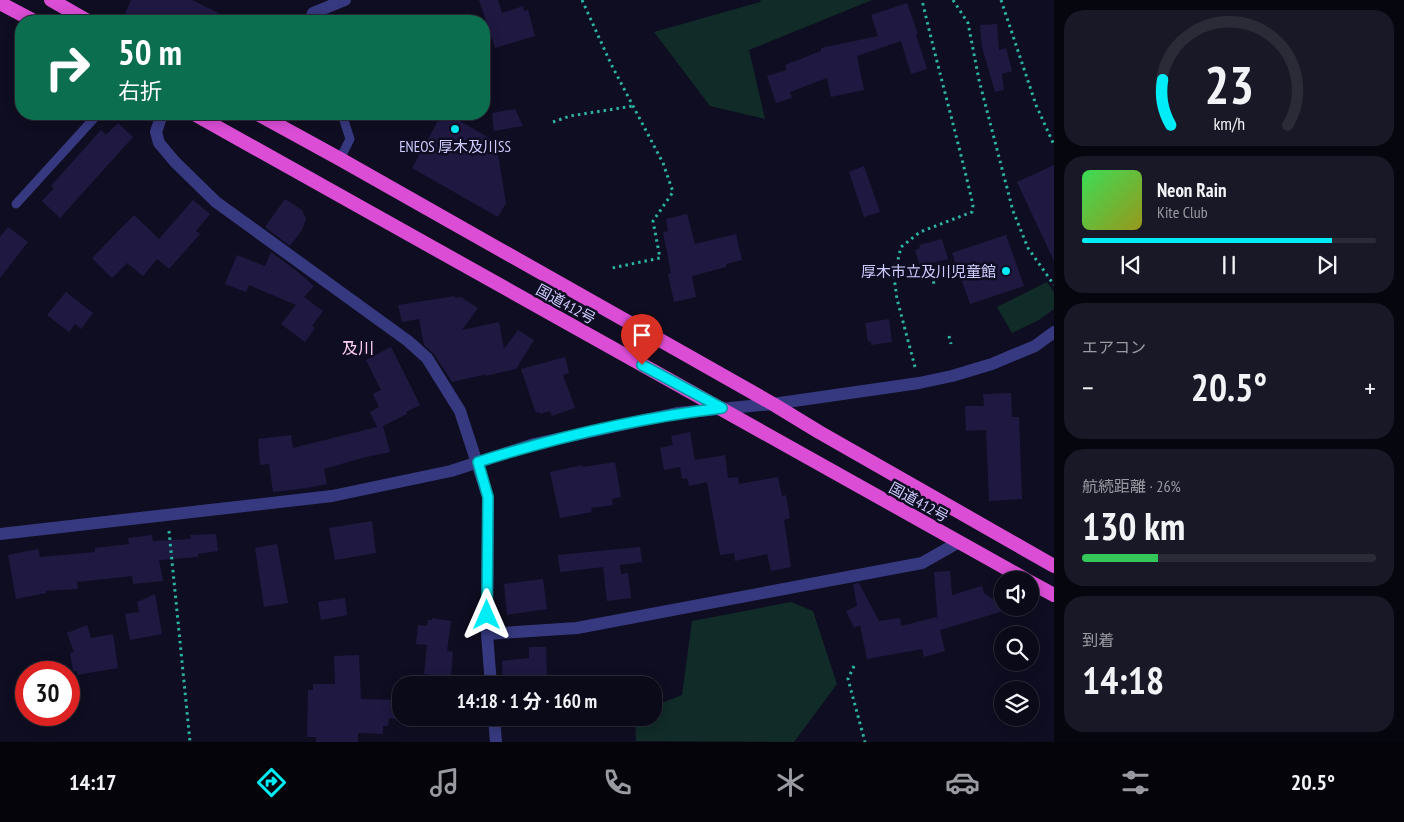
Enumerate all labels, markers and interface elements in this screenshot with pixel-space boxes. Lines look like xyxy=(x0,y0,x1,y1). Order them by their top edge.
text: 50 m xyxy=(118,29,182,75)
icon: right xyxy=(35,35,100,100)
text: 23 xyxy=(1204,51,1254,118)
text: 右折 xyxy=(118,77,162,105)
text: km/h xyxy=(1213,112,1245,135)
marker: ENEOS 厚木及川SS xyxy=(449,123,461,135)
place label: ENEOS 厚木及川SS xyxy=(399,137,511,156)
text: Neon Rain xyxy=(1157,178,1226,202)
text: Kite Club xyxy=(1157,202,1208,222)
icon: previous xyxy=(1117,251,1145,279)
icon: pause xyxy=(1215,251,1243,279)
icon: next xyxy=(1313,251,1341,279)
place label: 厚木市立及川児童館 xyxy=(861,262,996,281)
marker: 厚木市立及川児童館 xyxy=(1000,265,1012,277)
street label: 国道412号 xyxy=(533,280,599,328)
pin xyxy=(621,314,663,365)
icon: arrive xyxy=(628,321,656,349)
text: エアコン xyxy=(1082,337,1146,357)
district label: 及川 xyxy=(342,338,374,358)
text: 20.5° xyxy=(1191,362,1267,411)
text: − xyxy=(1082,369,1094,406)
text: + xyxy=(1364,369,1376,406)
text: 航続距離 · 26% xyxy=(1082,476,1181,496)
street label: 国道412号 xyxy=(886,478,952,526)
text: 130 km xyxy=(1082,501,1185,550)
map controls xyxy=(994,571,1039,726)
button: sound xyxy=(994,571,1039,616)
position arrow xyxy=(460,588,512,640)
button: search xyxy=(994,626,1039,671)
text: 到着 xyxy=(1082,630,1114,650)
text: 14:18 xyxy=(1082,655,1164,704)
speed limit sign: 30 xyxy=(15,661,80,726)
button: layers xyxy=(994,681,1039,726)
text: 14:18 · 1 分 · 160 m xyxy=(457,689,597,713)
icon: directions xyxy=(254,765,289,800)
icon: music xyxy=(427,765,462,800)
icon: phone xyxy=(600,765,635,800)
icon: climate xyxy=(773,765,808,800)
icon: car xyxy=(945,765,980,800)
icon: filters xyxy=(1118,765,1153,800)
text: 14:17 xyxy=(69,768,116,796)
text: 20.5° xyxy=(1291,768,1335,796)

